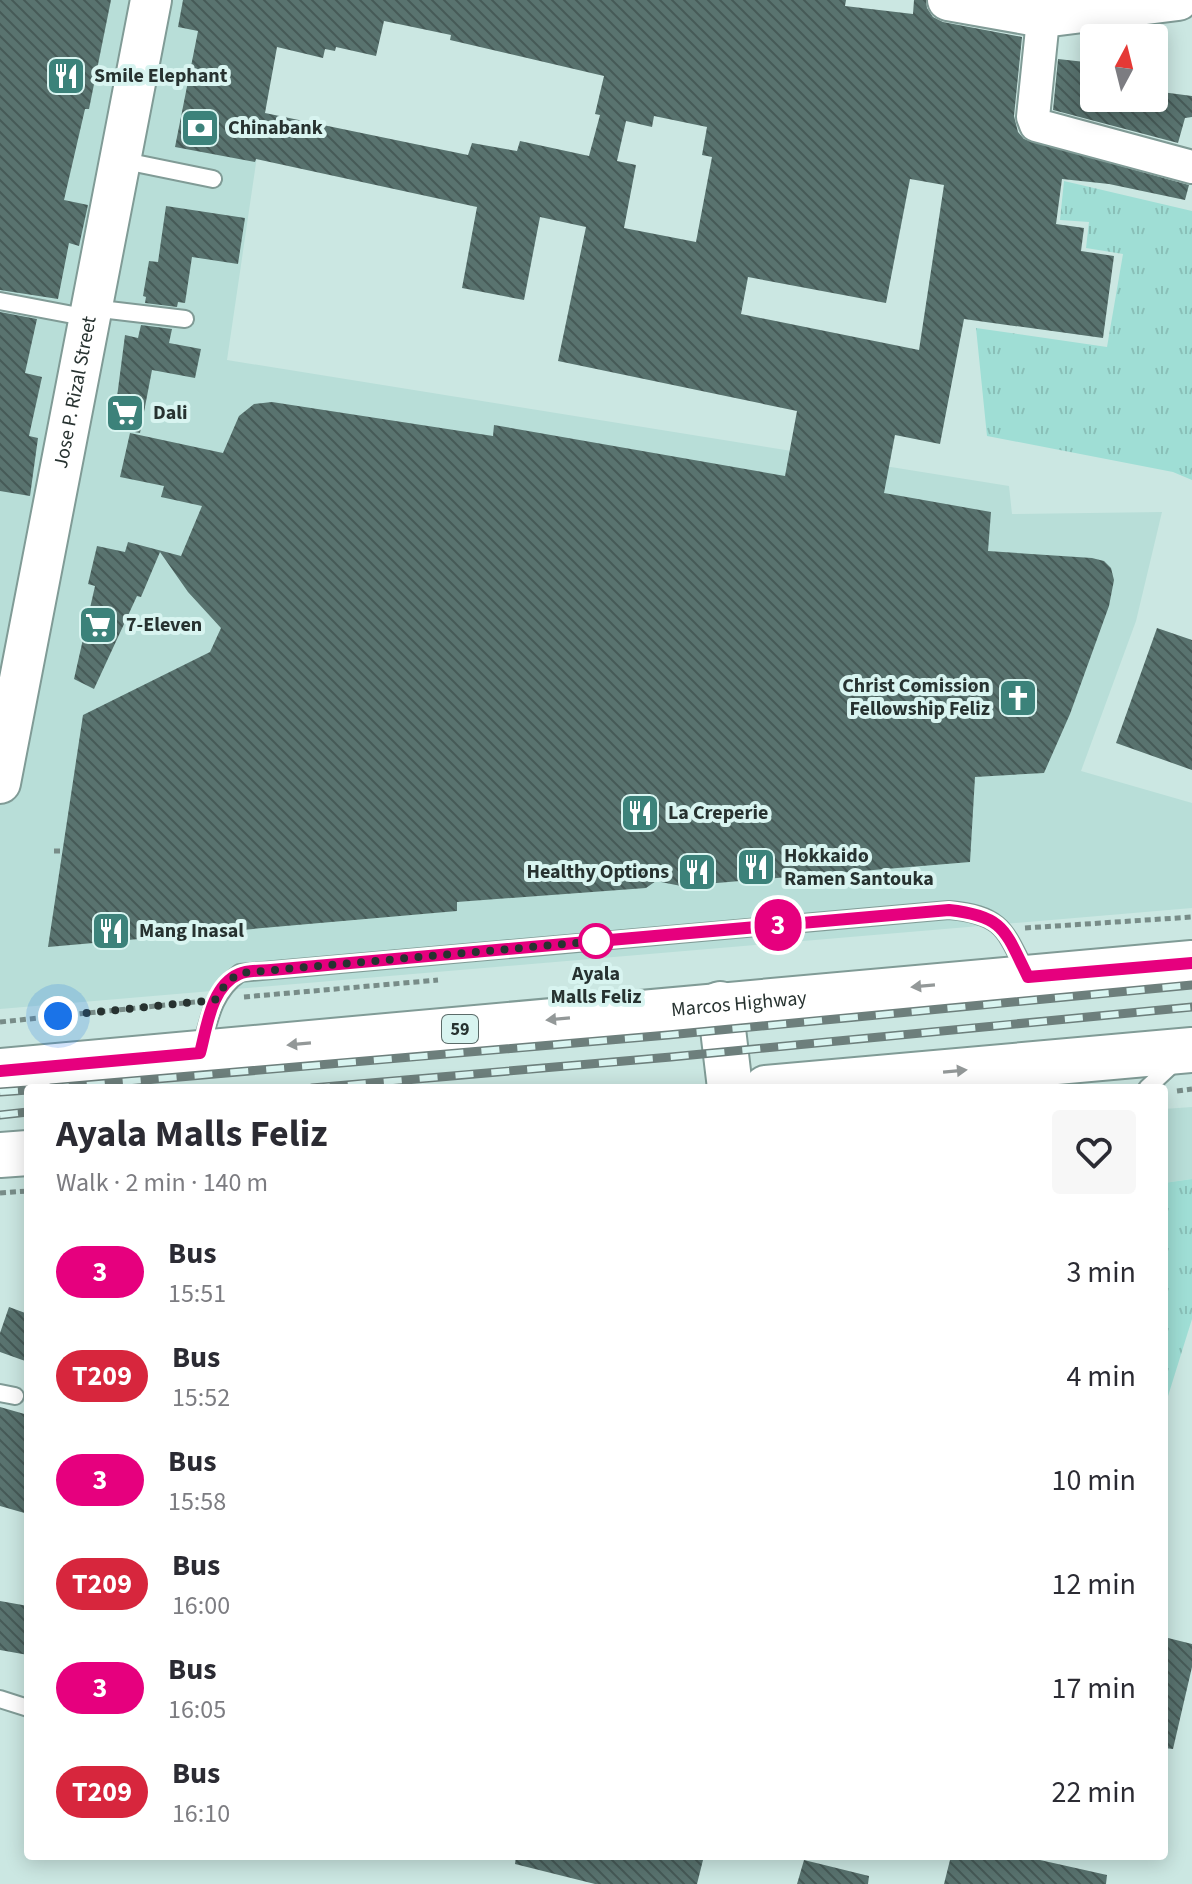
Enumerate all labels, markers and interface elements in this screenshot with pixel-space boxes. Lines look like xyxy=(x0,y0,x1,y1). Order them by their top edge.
north arrow xyxy=(1080,24,1168,112)
map controls xyxy=(1080,24,1168,112)
restaurant icon: Smile Elephant xyxy=(45,55,87,97)
place label: Smile Elephant xyxy=(94,62,228,90)
bank icon: Chinabank xyxy=(179,107,221,149)
place label: Chinabank xyxy=(228,114,323,142)
street label: Jose P. Rizal Street xyxy=(47,313,104,471)
supermarket icon: Dali xyxy=(104,392,146,434)
place label: Dali xyxy=(153,399,187,427)
supermarket icon: 7-Eleven xyxy=(77,604,119,646)
place label: 7-Eleven xyxy=(126,611,202,639)
place label: Christ Comission Fellowship Feliz xyxy=(842,672,990,723)
church icon: Christ Comission Fellowship Feliz xyxy=(997,677,1039,719)
restaurant icon: La Creperie xyxy=(619,792,661,834)
place label: La Creperie xyxy=(668,799,768,827)
place label: Hokkaido Ramen Santouka xyxy=(784,842,934,893)
restaurant icon: Hokkaido Ramen Santouka xyxy=(735,846,777,888)
restaurant icon: Healthy Options xyxy=(676,851,718,893)
place label: Healthy Options xyxy=(526,858,669,886)
line badge: 3 xyxy=(752,899,804,951)
text: 3 xyxy=(771,905,785,945)
restaurant icon: Mang Inasal xyxy=(90,910,132,952)
place label: Mang Inasal xyxy=(139,917,244,945)
marker: Ayala Malls Feliz xyxy=(579,924,613,958)
place label: Ayala Malls Feliz xyxy=(551,960,642,1011)
one-way arrow xyxy=(910,980,935,993)
street label: Marcos Highway xyxy=(670,984,809,1024)
your location xyxy=(38,996,78,1036)
one-way arrow xyxy=(545,1013,570,1026)
road number: 59 xyxy=(442,1015,478,1043)
one-way arrow xyxy=(286,1037,311,1050)
one-way arrow xyxy=(943,1064,968,1077)
text: Ayala Malls Feliz xyxy=(56,1107,328,1161)
button: heart xyxy=(1052,1110,1136,1194)
text: Walk · 2 min · 140 m xyxy=(56,1164,268,1201)
text: Bus xyxy=(168,1232,216,1275)
text: 3 min xyxy=(1066,1251,1136,1294)
text: 3 xyxy=(93,1252,107,1292)
text: 15:51 xyxy=(168,1275,226,1312)
text: Bus xyxy=(172,1336,220,1379)
text: 4 min xyxy=(1066,1355,1136,1398)
text: T209 xyxy=(72,1356,132,1396)
text: 15:52 xyxy=(172,1379,230,1416)
text: Bus xyxy=(168,1440,216,1483)
text: 10 min xyxy=(1052,1459,1136,1502)
text: 3 xyxy=(93,1460,107,1500)
text: 15:58 xyxy=(168,1483,226,1520)
text: Bus xyxy=(172,1544,220,1587)
text: 12 min xyxy=(1052,1563,1136,1606)
text: T209 xyxy=(72,1564,132,1604)
text: 16:00 xyxy=(172,1587,230,1624)
text: Bus xyxy=(168,1648,216,1691)
text: 17 min xyxy=(1052,1667,1136,1710)
text: 3 xyxy=(93,1668,107,1708)
text: 16:05 xyxy=(168,1691,226,1728)
text: Bus xyxy=(172,1752,220,1795)
text: 22 min xyxy=(1052,1771,1136,1814)
text: T209 xyxy=(72,1772,132,1812)
text: 16:10 xyxy=(172,1795,230,1832)

